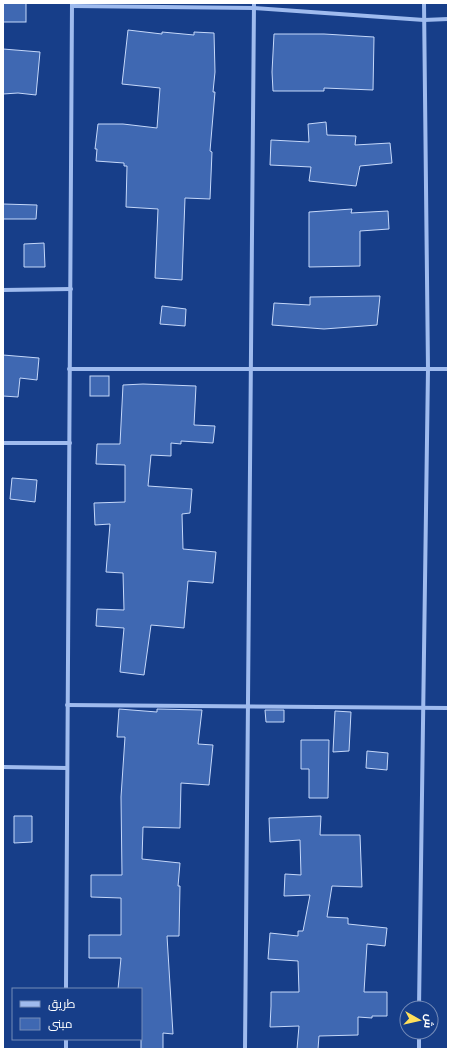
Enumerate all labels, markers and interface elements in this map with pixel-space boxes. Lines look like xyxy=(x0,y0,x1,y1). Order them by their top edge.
legend xyxy=(12,988,142,1040)
text: طريق xyxy=(48,997,76,1011)
north arrow xyxy=(399,1000,439,1040)
text: ش xyxy=(421,1013,436,1029)
text: مبنى xyxy=(48,1017,73,1031)

